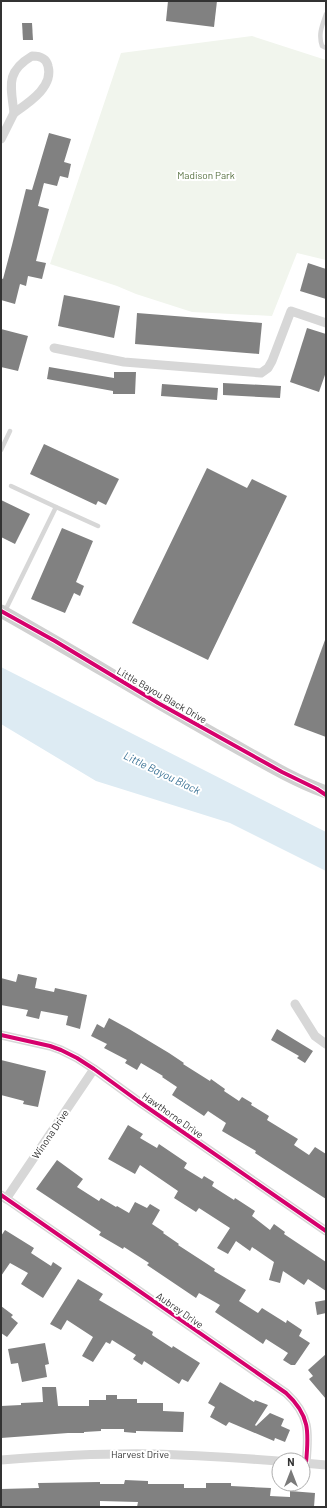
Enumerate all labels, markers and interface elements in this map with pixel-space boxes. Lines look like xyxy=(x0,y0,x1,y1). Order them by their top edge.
park label: Madison Park xyxy=(177,169,235,181)
street label: Little Bayou Black Drive xyxy=(115,664,209,726)
water label: Little Bayou Black xyxy=(122,748,203,797)
street label: Hawthorne Drive xyxy=(140,1089,206,1141)
street label: Winona Drive xyxy=(29,1107,71,1161)
street label: Aubrey Drive xyxy=(154,1289,206,1331)
street label: Harvest Drive xyxy=(111,1448,169,1460)
north arrow xyxy=(271,1452,311,1492)
text: N xyxy=(287,1455,295,1468)

